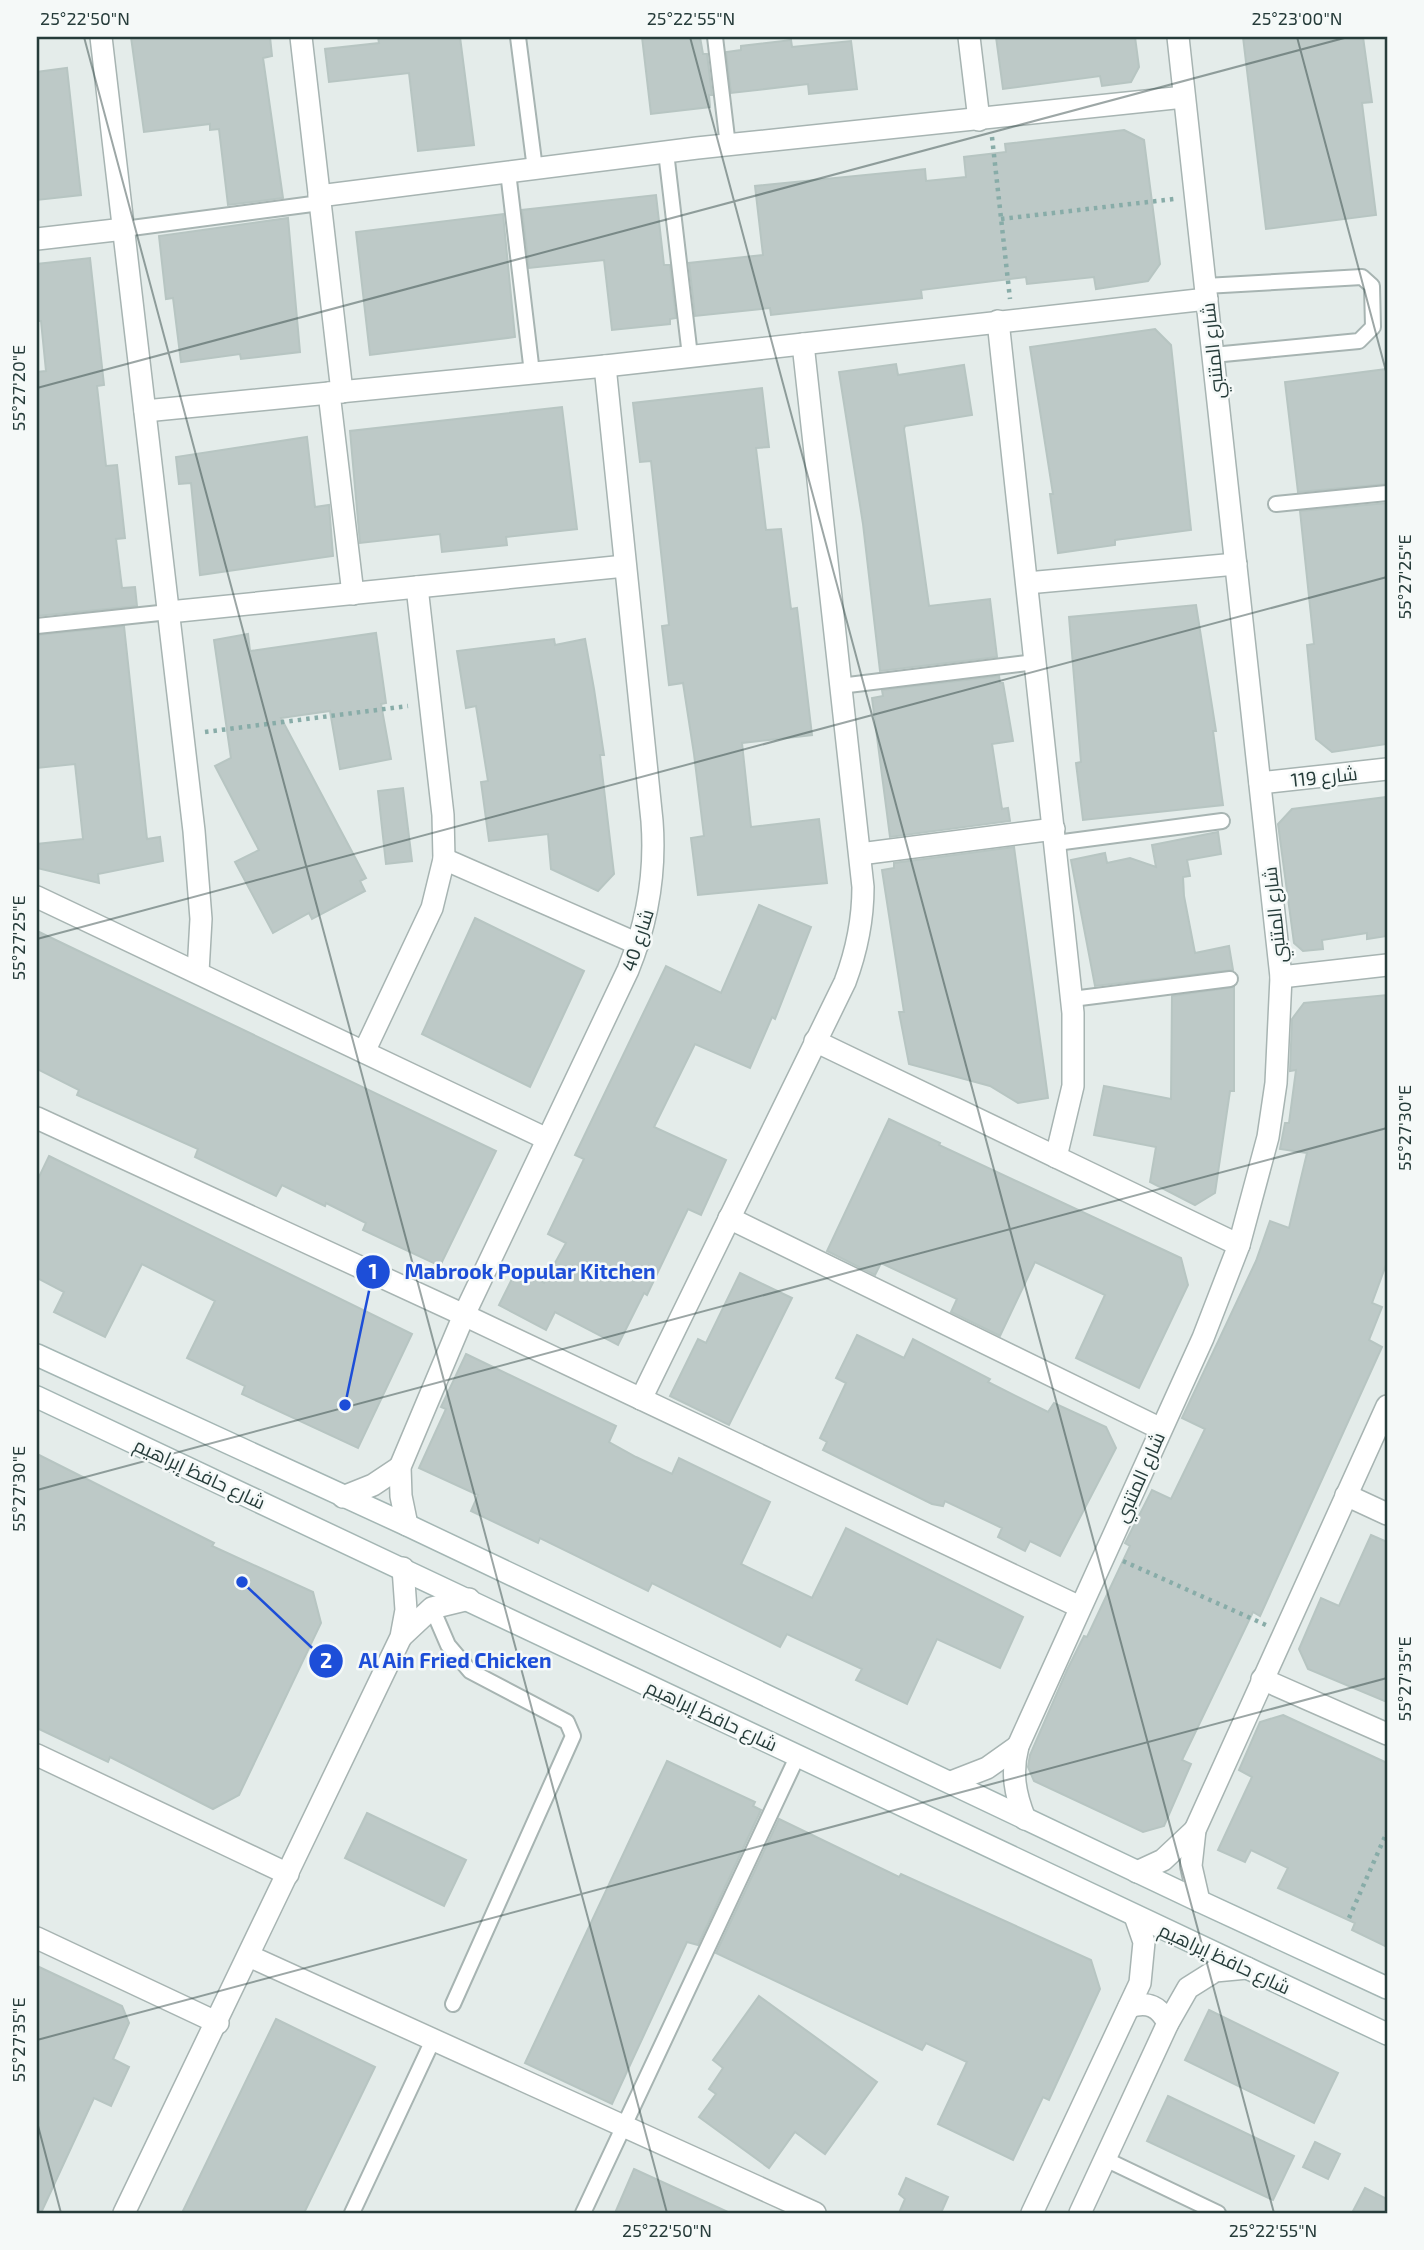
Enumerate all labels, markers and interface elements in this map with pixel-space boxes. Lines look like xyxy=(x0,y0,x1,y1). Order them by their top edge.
text: 25°22'50"N xyxy=(40,7,130,29)
text: 25°22'55"N xyxy=(647,7,735,29)
text: 25°23'00"N xyxy=(1252,7,1342,29)
street label: شارع المتنبي xyxy=(1196,301,1232,400)
text: 55°27'20"E xyxy=(7,345,29,431)
text: 55°27'25"E xyxy=(1393,534,1415,620)
street label: شارع 119 xyxy=(1289,761,1359,794)
street label: شارع المتنبي xyxy=(1258,865,1294,964)
text: 55°27'25"E xyxy=(7,895,29,981)
street label: شارع 40 xyxy=(616,906,661,975)
text: 55°27'30"E xyxy=(1393,1085,1415,1171)
callout: Mabrook Popular Kitchen xyxy=(355,1251,670,1293)
text: 1 xyxy=(368,1258,378,1283)
text: Mabrook Popular Kitchen xyxy=(404,1258,656,1283)
street label: شارع المتنبي xyxy=(1109,1428,1173,1527)
street label: شارع حافظ إبراهيم xyxy=(129,1432,269,1516)
text: 55°27'30"E xyxy=(7,1446,29,1532)
text: 55°27'35"E xyxy=(1393,1636,1415,1722)
callout: Al Ain Fried Chicken xyxy=(309,1640,566,1682)
text: 2 xyxy=(320,1647,332,1672)
text: Al Ain Fried Chicken xyxy=(358,1647,552,1672)
street label: شارع حافظ إبراهيم xyxy=(641,1674,781,1758)
street label: شارع حافظ إبراهيم xyxy=(1154,1917,1294,2001)
text: 55°27'35"E xyxy=(7,1997,29,2083)
text: 25°22'50"N xyxy=(622,2219,712,2241)
text: 25°22'55"N xyxy=(1229,2219,1317,2241)

